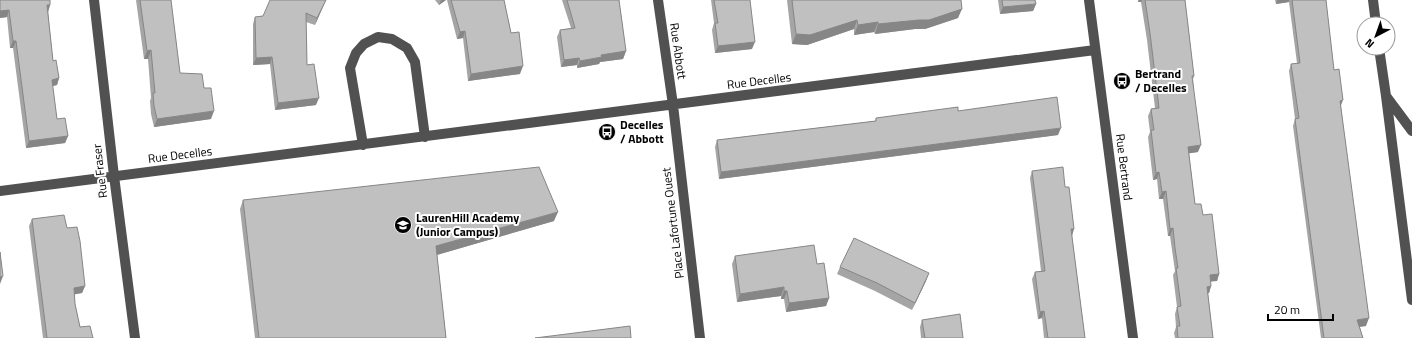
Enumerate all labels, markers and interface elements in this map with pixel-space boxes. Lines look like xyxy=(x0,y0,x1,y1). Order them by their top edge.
north arrow xyxy=(1356,16,1396,56)
street label: Rue Abbott xyxy=(665,21,692,81)
text: N xyxy=(1361,35,1378,52)
place label: Bertrand / Decelles xyxy=(1135,64,1187,97)
street label: Rue Decelles xyxy=(726,67,793,94)
bus stop icon: Bertrand / Decelles xyxy=(1112,71,1132,91)
place label: Decelles / Abbott xyxy=(620,115,664,148)
bus stop icon: Decelles / Abbott xyxy=(597,122,617,142)
street label: Rue Bertrand xyxy=(1111,132,1138,201)
street label: Rue Decelles xyxy=(147,141,214,168)
street label: Rue Fraser xyxy=(87,143,112,199)
street label: Place Lafortune Ouest xyxy=(656,166,689,280)
place label: LaurenHill Academy (Junior Campus) xyxy=(416,208,519,241)
school or university icon: LaurenHill Academy (Junior Campus) xyxy=(393,215,413,235)
scale bar xyxy=(1268,296,1333,322)
text: 20 m xyxy=(1274,300,1300,319)

